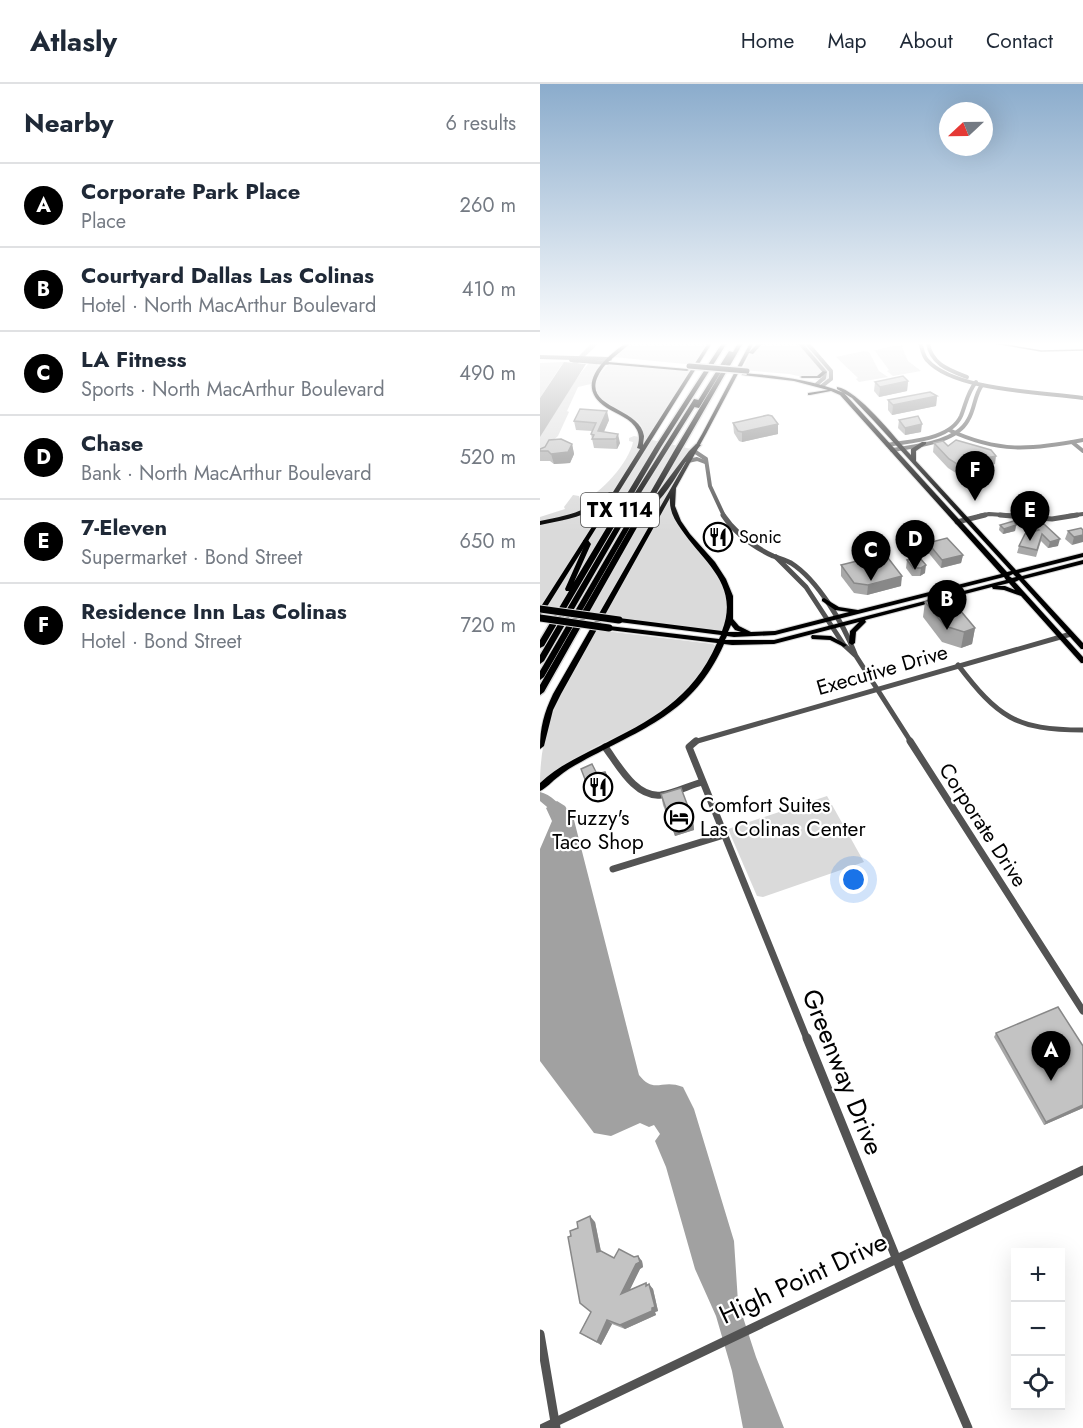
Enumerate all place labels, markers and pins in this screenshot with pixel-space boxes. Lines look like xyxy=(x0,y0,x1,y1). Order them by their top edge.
pin: F xyxy=(956,452,994,501)
pin: E xyxy=(1010,492,1050,541)
pin: D xyxy=(896,520,934,570)
restaurant icon: Sonic xyxy=(702,521,734,553)
place label: Sonic xyxy=(739,524,781,550)
pin: C xyxy=(852,532,890,581)
pin: B xyxy=(928,580,966,630)
restaurant icon: Fuzzy's Taco Shop xyxy=(582,771,614,803)
place label: Comfort Suites Las Colinas Center xyxy=(700,790,866,844)
hotel icon: Comfort Suites Las Colinas Center xyxy=(663,801,695,833)
place label: Fuzzy's Taco Shop xyxy=(552,803,644,857)
pin: A xyxy=(1032,1032,1070,1081)

